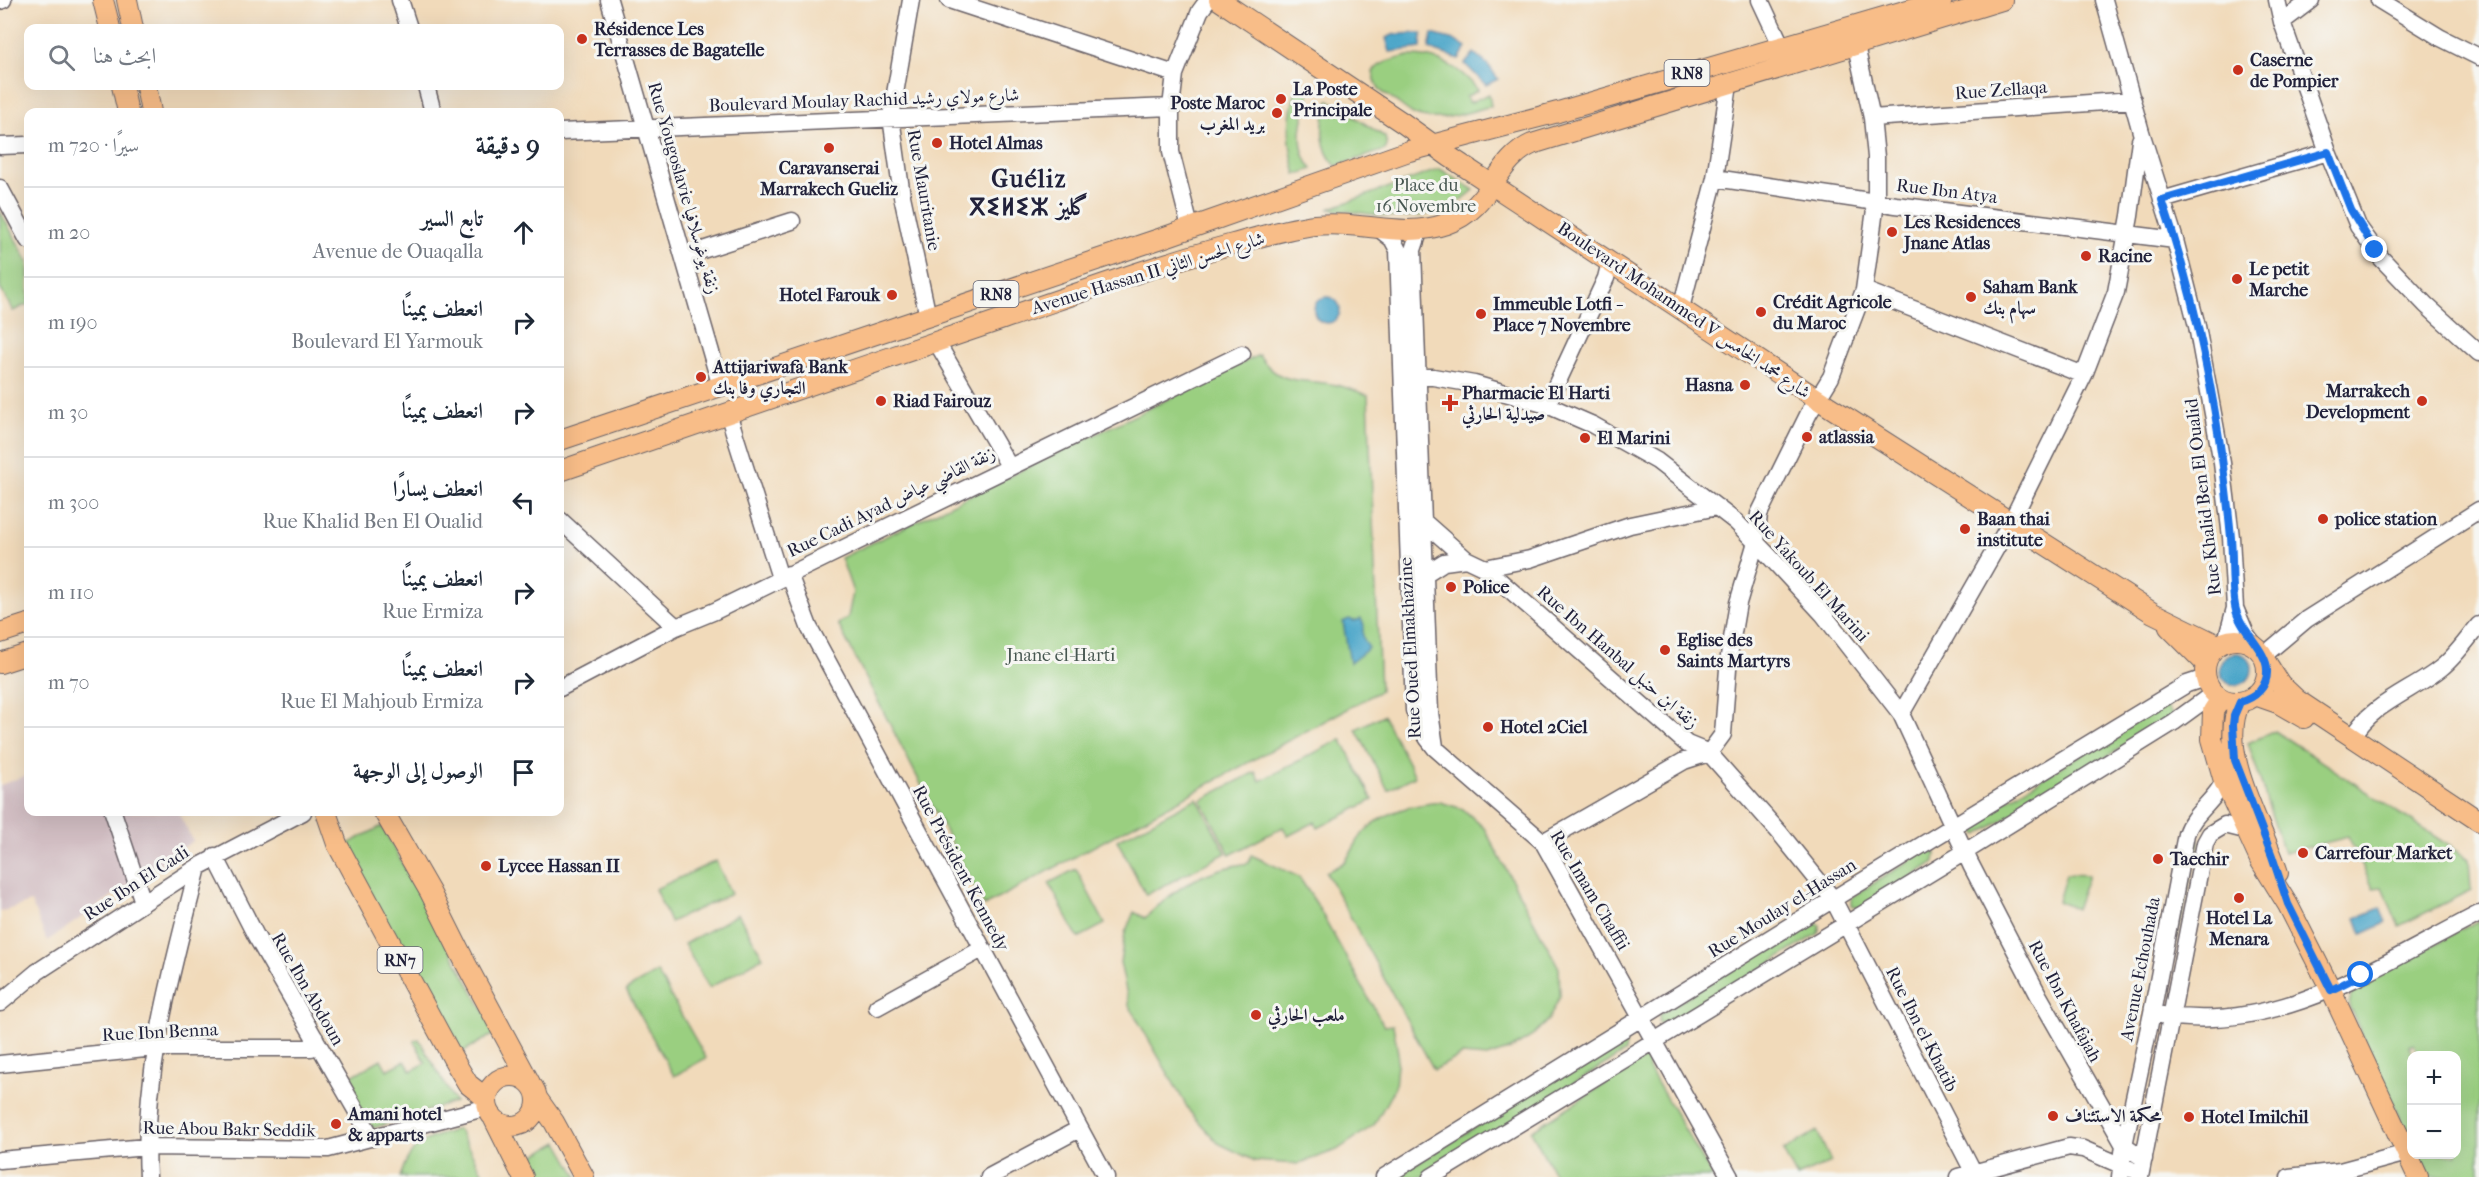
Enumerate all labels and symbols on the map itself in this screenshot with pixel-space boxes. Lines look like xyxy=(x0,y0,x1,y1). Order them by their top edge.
place label: Résidence Les Terrasses de Bagatelle xyxy=(593,19,764,61)
marker: Résidence Les Terrasses de Bagatelle xyxy=(575,32,589,46)
place label: Caserne de Pompier xyxy=(2250,50,2339,92)
road number: RN8 xyxy=(1664,60,1710,86)
marker: Caserne de Pompier xyxy=(2231,63,2245,77)
street label: Rue Zellaqa xyxy=(1954,77,2049,104)
place label: La Poste Principale xyxy=(1293,79,1372,121)
street label: Rue Yougoslavie زنقة يوغوسلافيا xyxy=(643,80,724,297)
street label: Boulevard Moulay Rachid شارع مولاي رشيد xyxy=(708,85,1020,120)
marker: La Poste Principale xyxy=(1274,92,1288,106)
place label: Poste Maroc بريد المغرب xyxy=(1170,93,1266,136)
marker: Poste Maroc بريد المغرب xyxy=(1270,106,1284,120)
street label: Rue Mauritanie xyxy=(903,128,945,252)
place label: Hotel Almas xyxy=(949,133,1043,154)
marker: Hotel Almas xyxy=(930,136,944,150)
marker: Caravanserai Marrakech Gueliz xyxy=(822,141,836,155)
place label: Caravanserai Marrakech Gueliz xyxy=(759,158,898,200)
district label: Guéliz ⴳⵉⵍⵉⵣ گليز xyxy=(969,165,1089,221)
park label: Place du 16 Novembre xyxy=(1376,175,1476,217)
street label: Rue Ibn Atya xyxy=(1895,175,1999,208)
place label: Les Residences Jnane Atlas xyxy=(1902,212,2021,254)
street label: Boulevard Mohammed V شارع محمد الخامس xyxy=(1551,218,1814,407)
marker: Les Residences Jnane Atlas xyxy=(1885,225,1899,239)
street label: Avenue Hassan II شارع الحسن الثاني xyxy=(1028,228,1268,323)
route end xyxy=(2361,236,2387,262)
place label: Racine xyxy=(2098,246,2152,267)
marker: Racine xyxy=(2079,249,2093,263)
place label: Le petit Marche xyxy=(2248,259,2310,301)
marker: Le petit Marche xyxy=(2230,272,2244,286)
place label: Saham Bank سهام بنك xyxy=(1983,277,2078,324)
road number: RN8 xyxy=(974,281,1018,307)
place label: Hotel Farouk xyxy=(779,285,881,306)
marker: Hotel Farouk xyxy=(885,288,899,302)
marker: Saham Bank سهام بنك xyxy=(1964,290,1978,304)
place label: Crédit Agricole du Maroc xyxy=(1773,292,1892,334)
place label: Immeuble Lotfi - Place 7 Novembre xyxy=(1493,294,1631,336)
marker: Crédit Agricole du Maroc xyxy=(1754,305,1768,319)
marker: Immeuble Lotfi - Place 7 Novembre xyxy=(1474,307,1488,321)
place label: Attijariwafa Bank التجاري وفا بنك xyxy=(712,357,848,403)
marker: Attijariwafa Bank التجاري وفا بنك xyxy=(694,370,708,384)
place label: Hasna xyxy=(1685,375,1734,396)
marker: Hasna xyxy=(1738,378,1752,392)
place label: Marrakech Development xyxy=(2306,381,2411,423)
place label: Pharmacie El Harti صيدلية الحارثي xyxy=(1461,383,1611,429)
place label: Riad Fairouz xyxy=(893,391,991,412)
marker: Riad Fairouz xyxy=(874,394,888,408)
marker: Marrakech Development xyxy=(2415,394,2429,408)
marker: Pharmacie El Harti صيدلية الحارثي xyxy=(1443,396,1457,410)
street label: Rue Khalid Ben El Oualid xyxy=(2181,397,2226,597)
place label: atlassia xyxy=(1819,427,1875,448)
place label: El Marini xyxy=(1597,428,1671,449)
marker: atlassia xyxy=(1800,430,1814,444)
marker: El Marini xyxy=(1578,431,1592,445)
street label: Rue Cadi Ayad زنقة القاضي عياض xyxy=(784,443,1001,567)
street label: Rue Yakoub El Marini xyxy=(1744,506,1874,647)
place label: Baan thai institute xyxy=(1976,509,2051,551)
place label: police station xyxy=(2334,509,2438,530)
marker: police station xyxy=(2316,512,2330,526)
marker: Baan thai institute xyxy=(1958,522,1972,536)
street label: Rue Oued Elmakhazine xyxy=(1395,556,1426,739)
place label: Police xyxy=(1463,577,1510,598)
marker: Police xyxy=(1444,580,1458,594)
street label: Rue Ibn Hanbal زنقة ابن حنبل xyxy=(1531,581,1703,735)
place label: Eglise des Saints Martyrs xyxy=(1677,630,1790,672)
marker: Eglise des Saints Martyrs xyxy=(1658,643,1672,657)
park label: Jnane el-Harti xyxy=(1005,645,1116,666)
place label: Hotel 2Ciel xyxy=(1500,717,1588,738)
marker: Hotel 2Ciel xyxy=(1481,720,1495,734)
street label: Rue Président Kennedy xyxy=(908,782,1014,956)
street label: Rue Imam Chaffii xyxy=(1545,826,1634,955)
street label: Rue Ibn El Cadi xyxy=(80,841,194,925)
place label: Carrefour Market xyxy=(2315,843,2453,864)
marker: Carrefour Market xyxy=(2296,846,2310,860)
place label: Taechir xyxy=(2169,849,2229,870)
marker: Taechir xyxy=(2151,852,2165,866)
street label: Rue Moulay el-Hassan xyxy=(1704,854,1861,963)
place label: Lycee Hassan II xyxy=(498,856,620,877)
marker: Lycee Hassan II xyxy=(479,859,493,873)
marker: Hotel La Menara xyxy=(2232,891,2246,905)
street label: Avenue Echouhada xyxy=(2116,895,2165,1044)
place label: Hotel La Menara xyxy=(2206,908,2273,950)
street label: Rue Ibn Abdoun xyxy=(267,929,349,1050)
street label: Rue Ibn Khafajah xyxy=(2024,937,2106,1066)
road number: RN7 xyxy=(378,947,422,973)
route start xyxy=(2347,961,2373,987)
street label: Rue Ibn el-Khatib xyxy=(1881,963,1962,1095)
place label: ملعب الحارثي xyxy=(1267,1005,1345,1030)
marker: ملعب الحارثي xyxy=(1249,1008,1263,1022)
street label: Rue Ibn Benna xyxy=(101,1019,219,1046)
place label: Amani hotel & apparts xyxy=(347,1104,443,1146)
place label: محكمة الاستئناف xyxy=(2065,1106,2162,1127)
place label: Hotel Imilchil xyxy=(2201,1107,2310,1128)
marker: محكمة الاستئناف xyxy=(2046,1109,2060,1123)
marker: Hotel Imilchil xyxy=(2182,1110,2196,1124)
street label: Rue Abou Bakr Seddik xyxy=(142,1117,316,1142)
marker: Amani hotel & apparts xyxy=(329,1117,343,1131)

